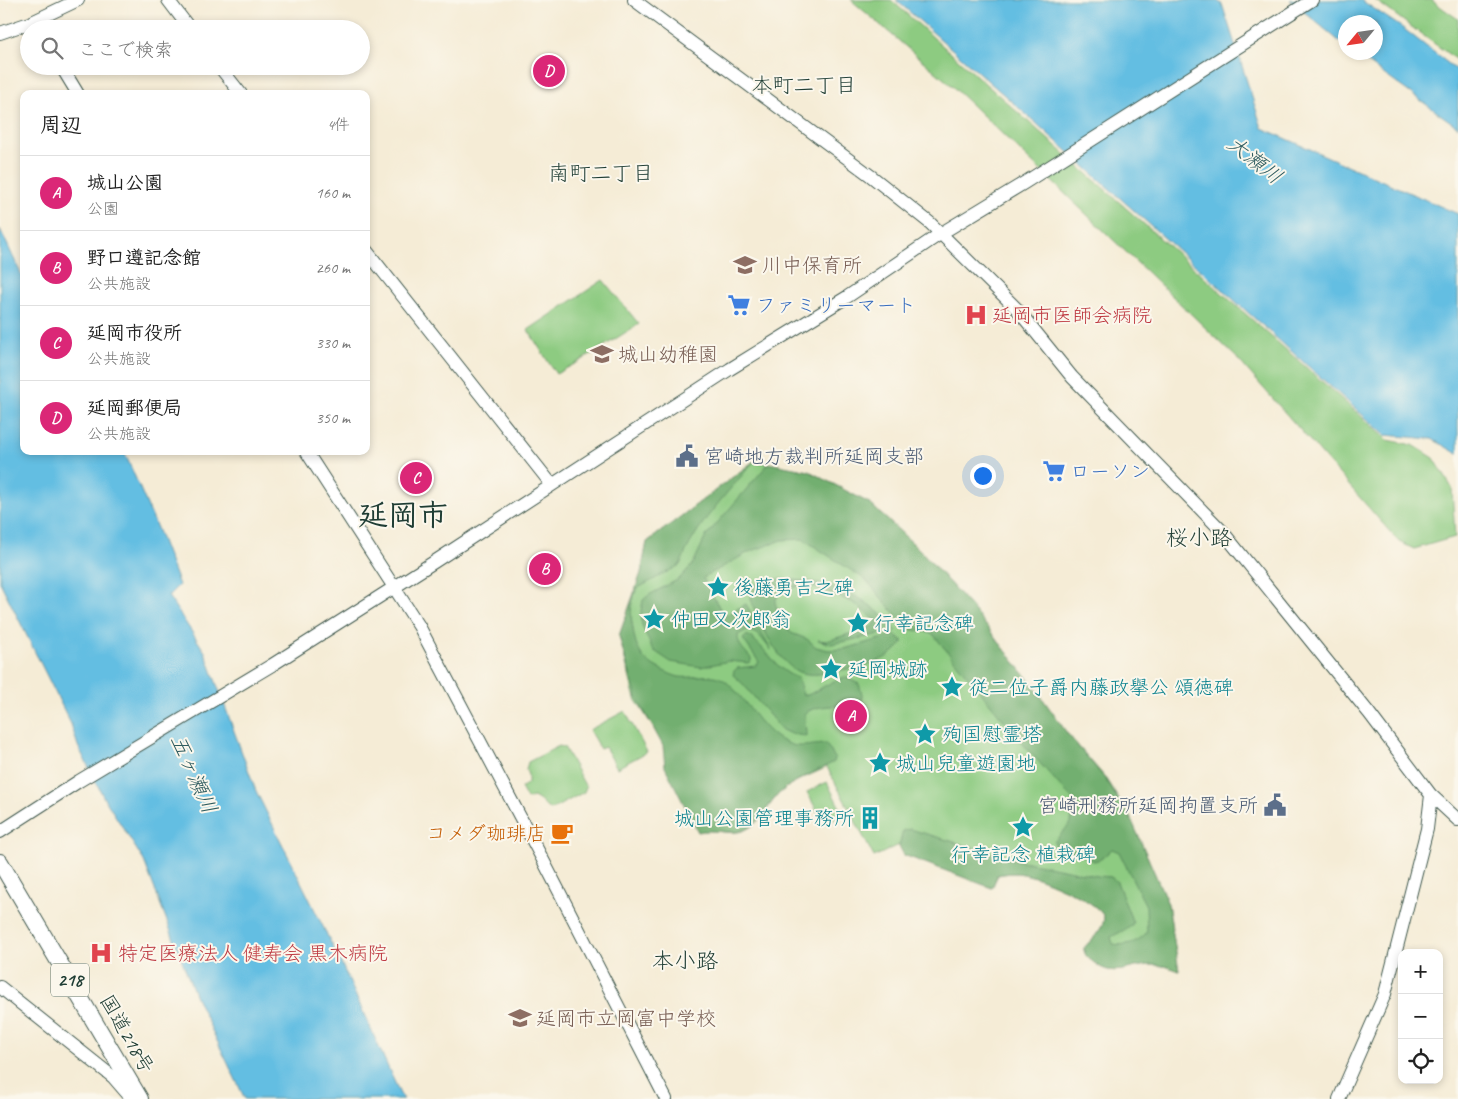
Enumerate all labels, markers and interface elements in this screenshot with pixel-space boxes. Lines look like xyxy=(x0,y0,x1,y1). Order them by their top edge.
north arrow xyxy=(1338,15,1383,60)
search box xyxy=(20,20,370,75)
icon: search xyxy=(38,34,66,62)
text: ここで検索 xyxy=(78,38,173,62)
pin: D xyxy=(533,52,565,90)
district label: 本町二丁目 xyxy=(752,72,857,98)
text: 周辺 xyxy=(40,112,82,138)
text: 4件 xyxy=(327,115,350,135)
water label: 大瀬川 xyxy=(1222,130,1288,190)
district label: 南町二丁目 xyxy=(549,160,654,186)
text: 城山公園 xyxy=(87,171,163,195)
text: A xyxy=(52,183,60,203)
text: 160 m xyxy=(316,183,350,203)
text: 公園 xyxy=(87,199,119,219)
text: 野口遵記念館 xyxy=(87,246,201,270)
school or university icon: 川中保育所 xyxy=(732,252,758,278)
place label: 川中保育所 xyxy=(762,253,862,278)
text: B xyxy=(52,258,60,278)
text: 260 m xyxy=(316,258,350,278)
text: 公共施設 xyxy=(87,274,151,294)
supermarket icon: ファミリーマート xyxy=(726,292,752,318)
place label: ファミリーマート xyxy=(756,293,916,318)
hospital icon: 延岡市医師会病院 xyxy=(963,302,989,328)
place label: 延岡市医師会病院 xyxy=(992,303,1152,328)
text: 延岡市役所 xyxy=(87,321,182,345)
text: C xyxy=(52,333,60,353)
text: 330 m xyxy=(316,333,350,353)
school or university icon: 城山幼稚園 xyxy=(589,341,615,367)
place label: 城山幼稚園 xyxy=(618,342,718,367)
text: 公共施設 xyxy=(87,349,151,369)
text: 延岡郵便局 xyxy=(87,396,182,420)
text: D xyxy=(51,408,61,428)
text: 350 m xyxy=(316,408,350,428)
text: 公共施設 xyxy=(87,424,151,444)
public building icon: 宮崎地方裁判所延岡支部 xyxy=(674,443,700,469)
place label: 宮崎地方裁判所延岡支部 xyxy=(704,444,924,469)
supermarket icon: ローソン xyxy=(1041,458,1067,484)
pin: C xyxy=(400,459,432,497)
place label: ローソン xyxy=(1070,459,1150,484)
your location xyxy=(970,463,996,489)
district label: 延岡市 xyxy=(358,496,448,534)
district label: 桜小路 xyxy=(1166,524,1232,552)
pin: B xyxy=(529,550,561,588)
place icon: 後藤勇吉之碑 xyxy=(705,574,731,600)
place label: 後藤勇吉之碑 xyxy=(734,575,854,600)
place icon: 仲田又次郎翁 xyxy=(641,606,667,632)
place label: 仲田又次郎翁 xyxy=(671,607,791,632)
place icon: 行幸記念碑 xyxy=(845,610,871,636)
place label: 行幸記念碑 xyxy=(874,611,974,636)
place icon: 延岡城跡 xyxy=(818,656,844,682)
place label: 延岡城跡 xyxy=(848,657,928,682)
place icon: 従二位子爵内藤政擧公 頌徳碑 xyxy=(939,674,965,700)
place label: 従二位子爵内藤政擧公 頌徳碑 xyxy=(969,675,1234,700)
pin: A xyxy=(835,697,867,735)
place icon: 殉国慰霊塔 xyxy=(912,721,938,747)
place label: 殉国慰霊塔 xyxy=(942,722,1042,747)
water label: 五ヶ瀬川 xyxy=(165,730,223,818)
place icon: 城山兒童遊園地 xyxy=(867,750,893,776)
place label: 城山兒童遊園地 xyxy=(896,751,1036,776)
public building icon: 宮崎刑務所延岡拘置支所 xyxy=(1262,792,1288,818)
place label: 宮崎刑務所延岡拘置支所 xyxy=(1038,793,1258,818)
building icon: 城山公園管理事務所 xyxy=(857,805,883,831)
place label: 城山公園管理事務所 xyxy=(674,806,854,831)
place icon: 行幸記念 植栽碑 xyxy=(1010,814,1036,840)
cafe icon: コメダ珈琲店 xyxy=(549,820,575,846)
place label: コメダ珈琲店 xyxy=(426,821,546,846)
place label: 行幸記念 植栽碑 xyxy=(951,842,1095,867)
hospital icon: 特定医療法人 健寿会 黒木病院 xyxy=(88,940,114,966)
place label: 特定医療法人 健寿会 黒木病院 xyxy=(118,941,388,966)
district label: 本小路 xyxy=(652,947,718,975)
map controls xyxy=(1398,949,1443,1084)
button: + xyxy=(1398,949,1443,994)
road number: 218 xyxy=(51,964,89,996)
street label: 国道218号 xyxy=(94,990,160,1078)
button: − xyxy=(1398,994,1443,1039)
school or university icon: 延岡市立岡富中学校 xyxy=(507,1005,533,1031)
place label: 延岡市立岡富中学校 xyxy=(536,1006,716,1031)
button: locate xyxy=(1398,1039,1443,1084)

